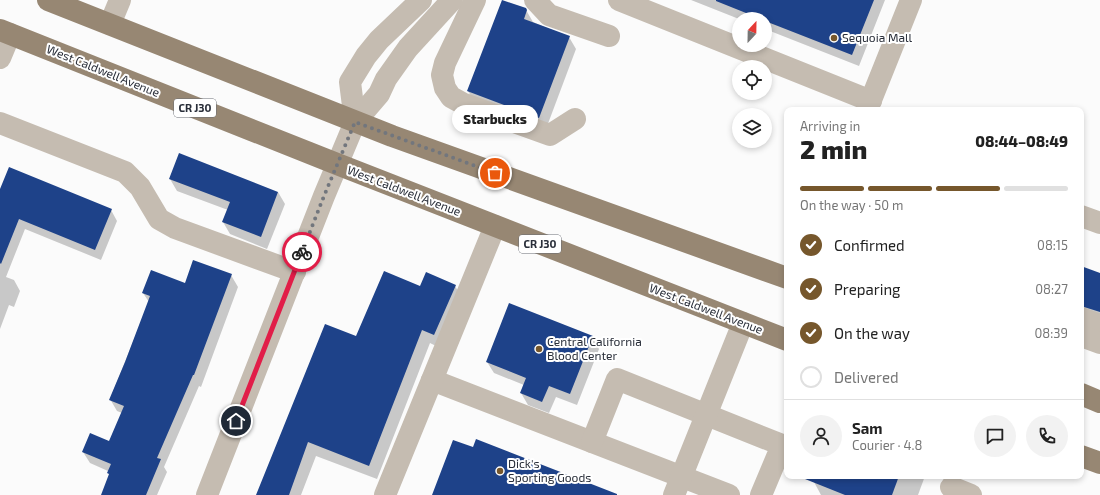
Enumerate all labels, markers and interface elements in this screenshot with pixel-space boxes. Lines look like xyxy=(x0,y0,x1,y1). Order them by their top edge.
north arrow xyxy=(732,12,772,52)
map controls xyxy=(732,12,772,148)
place label: Sequoia Mall xyxy=(842,30,913,44)
marker: Sequoia Mall xyxy=(829,33,839,43)
street label: West Caldwell Avenue xyxy=(45,41,162,99)
button: locate xyxy=(732,60,772,100)
road number: CR J30 xyxy=(174,99,216,117)
callout: Starbucks xyxy=(452,105,538,133)
button: layers xyxy=(732,108,772,148)
text: Starbucks xyxy=(463,111,527,127)
text: Arriving in xyxy=(800,118,860,134)
text: 08:44–08:49 xyxy=(975,132,1068,150)
text: 2 min xyxy=(800,133,867,164)
pin xyxy=(478,156,512,190)
street label: West Caldwell Avenue xyxy=(346,162,463,218)
icon: bag xyxy=(484,162,506,184)
text: On the way · 50 m xyxy=(800,197,903,213)
courier xyxy=(282,232,322,272)
icon: check xyxy=(800,234,822,256)
road number: CR J30 xyxy=(519,235,561,253)
text: Confirmed xyxy=(834,236,905,254)
text: 08:15 xyxy=(1037,237,1068,253)
icon: bike xyxy=(291,241,313,263)
icon: check xyxy=(800,278,822,300)
street label: West Caldwell Avenue xyxy=(648,280,765,336)
text: Preparing xyxy=(834,280,900,298)
text: 08:27 xyxy=(1035,281,1068,297)
icon: check xyxy=(800,322,822,344)
text: On the way xyxy=(834,324,910,342)
text: 08:39 xyxy=(1035,325,1068,341)
place label: Central California Blood Center xyxy=(547,334,642,362)
marker: Central California Blood Center xyxy=(534,344,544,354)
text: Delivered xyxy=(834,368,899,386)
pin xyxy=(219,404,253,438)
icon: home xyxy=(225,410,247,432)
button: person xyxy=(800,415,842,457)
button: chat xyxy=(974,415,1016,457)
button: phone xyxy=(1026,415,1068,457)
text: Sam xyxy=(852,419,883,437)
text: Courier · 4.8 xyxy=(852,437,922,453)
place label: Dick's Sporting Goods xyxy=(508,456,591,484)
marker: Dick's Sporting Goods xyxy=(495,466,505,476)

